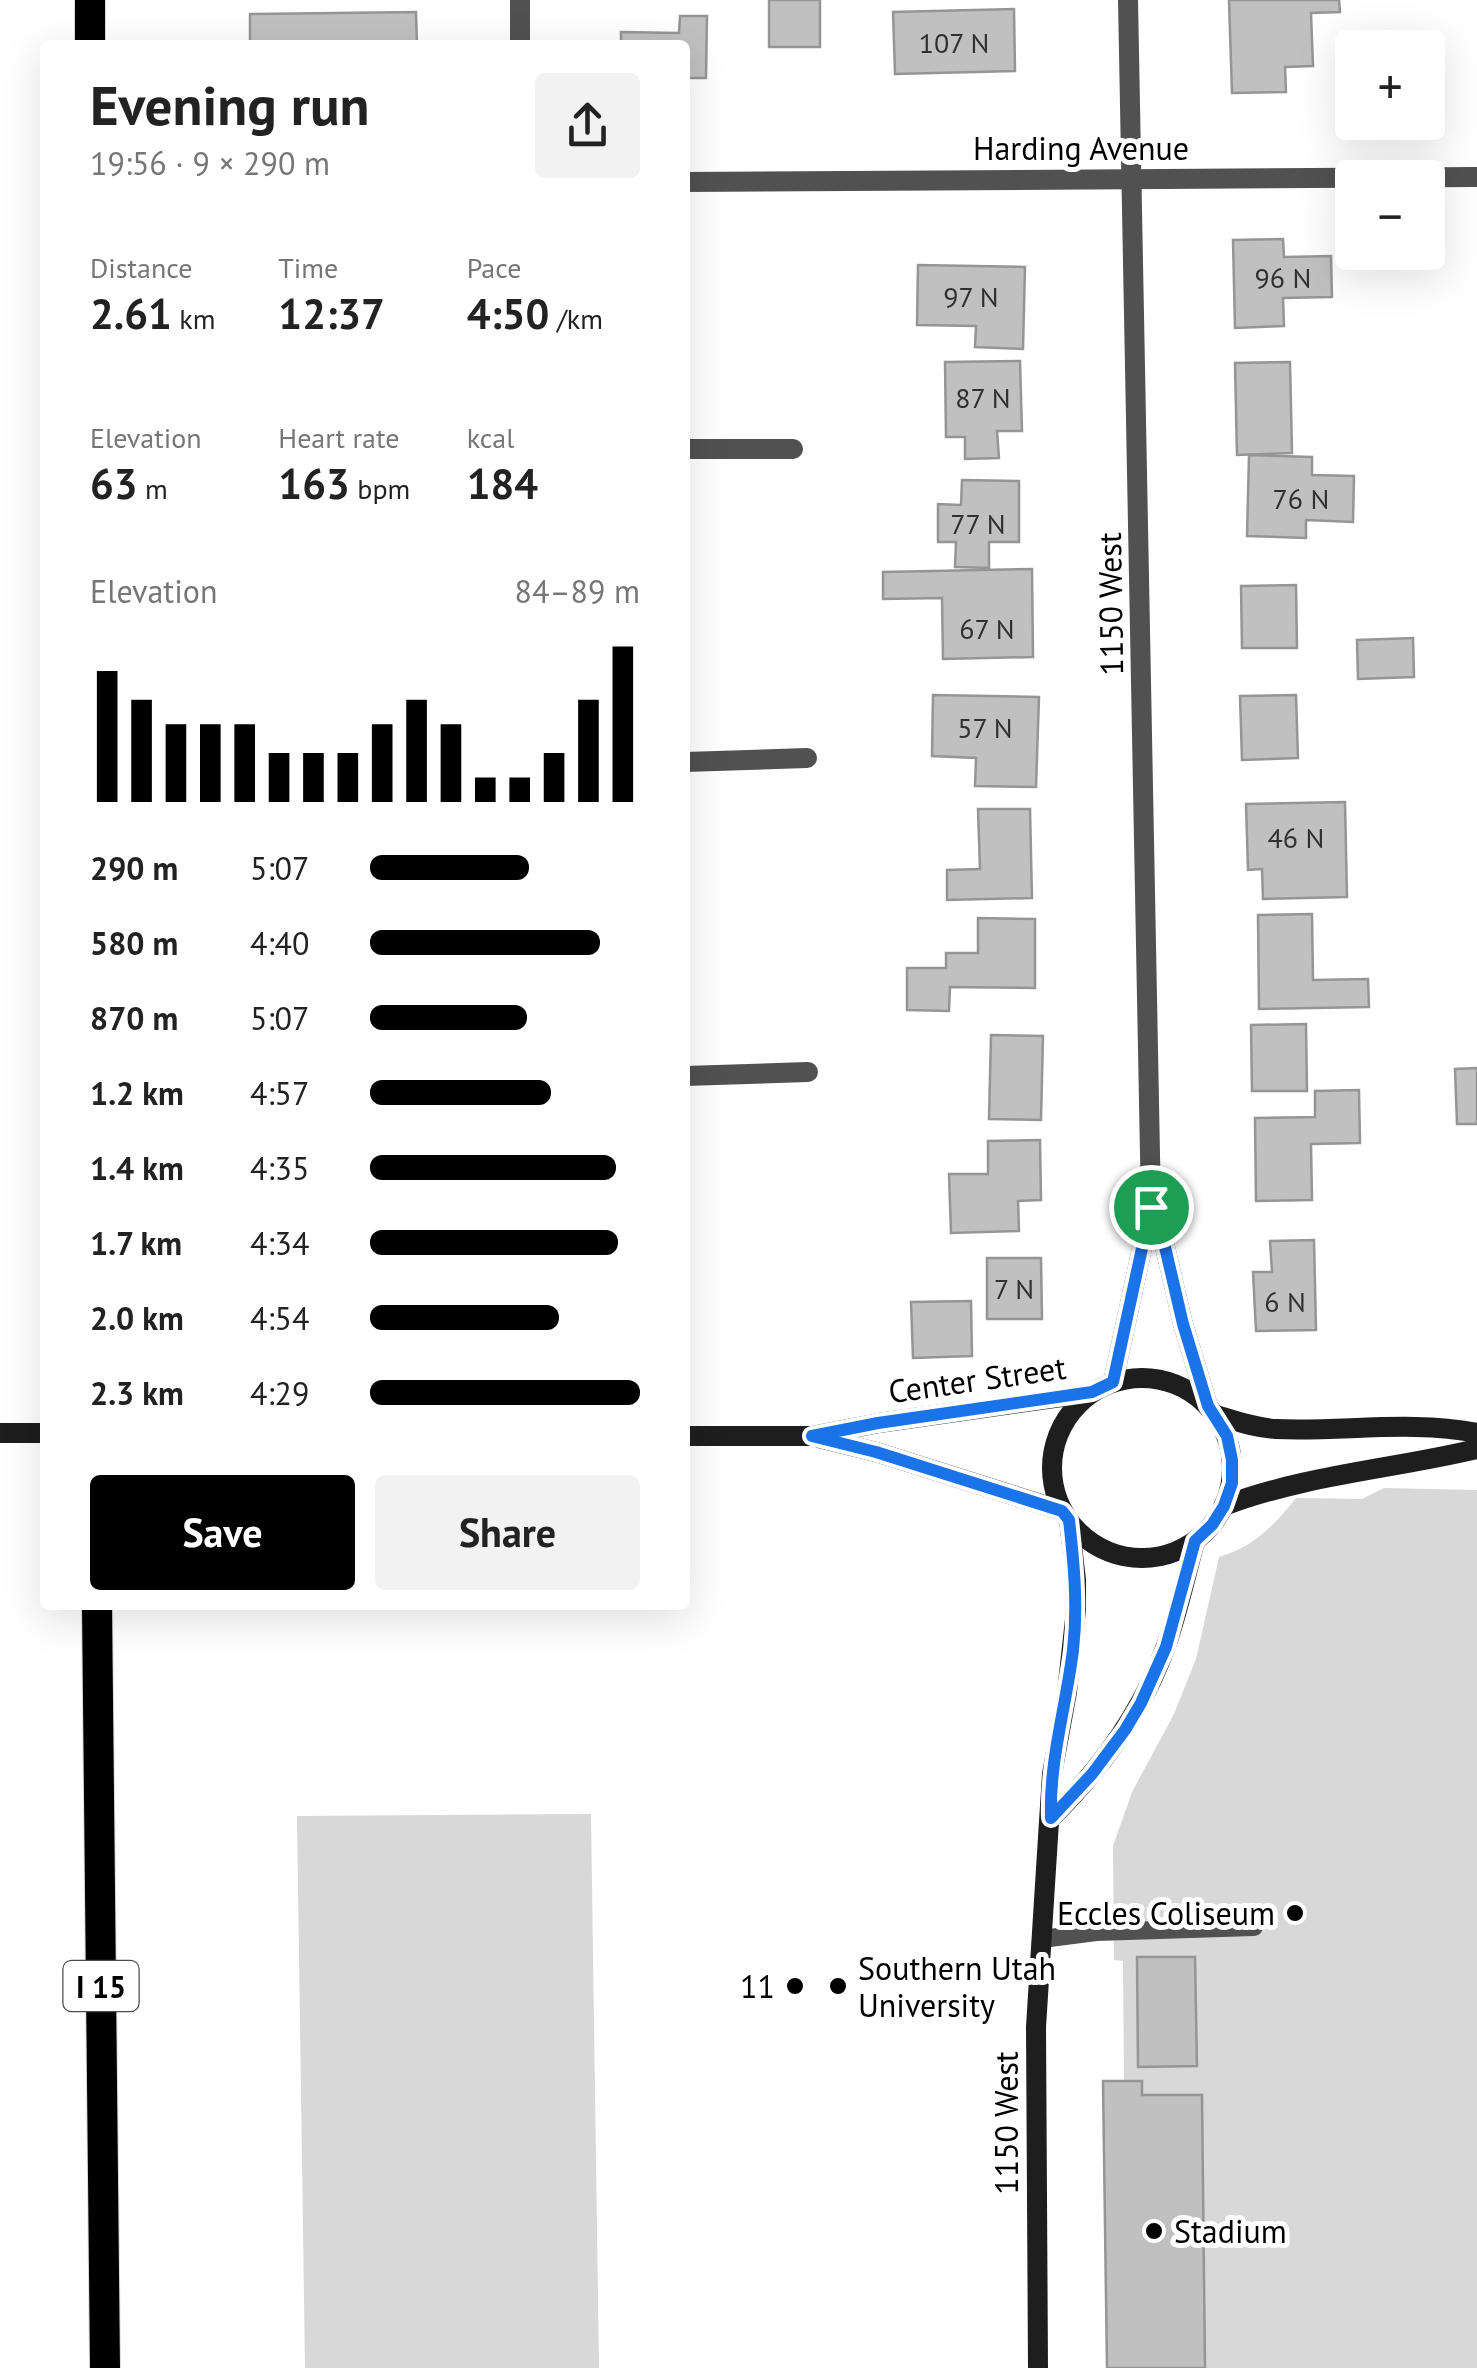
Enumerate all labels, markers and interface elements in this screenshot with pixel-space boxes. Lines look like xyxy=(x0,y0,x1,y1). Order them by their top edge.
house number: 107 N xyxy=(919,24,989,61)
map controls xyxy=(1335,30,1445,270)
button: + xyxy=(1335,30,1445,140)
text: Evening run xyxy=(90,69,370,140)
button: share xyxy=(535,73,640,178)
street label: Harding Avenue xyxy=(973,127,1189,169)
text: 19:56 · 9 × 290 m xyxy=(90,142,330,184)
button: − xyxy=(1335,160,1445,270)
text: Distance xyxy=(90,249,193,286)
text: Time xyxy=(278,249,338,286)
text: Pace xyxy=(467,249,521,286)
house number: 96 N xyxy=(1255,259,1311,296)
house number: 97 N xyxy=(943,278,999,315)
text: 2.61 xyxy=(90,286,172,341)
text: 12:37 xyxy=(278,286,385,341)
text: 4:50 xyxy=(467,286,549,341)
text: km xyxy=(172,300,215,337)
text: /km xyxy=(549,300,603,337)
house number: 87 N xyxy=(955,379,1011,416)
text: Elevation xyxy=(90,419,202,456)
text: Heart rate xyxy=(278,419,399,456)
text: kcal xyxy=(467,419,514,456)
text: 63 xyxy=(90,456,138,511)
text: 163 xyxy=(278,456,350,511)
text: 184 xyxy=(467,456,538,511)
text: m xyxy=(138,470,168,507)
text: bpm xyxy=(350,470,410,507)
house number: 76 N xyxy=(1273,480,1329,517)
house number: 77 N xyxy=(950,505,1006,542)
street label: 1150 West xyxy=(1088,532,1132,676)
text: Elevation xyxy=(90,570,217,612)
text: 84–89 m xyxy=(515,570,640,612)
house number: 67 N xyxy=(959,610,1015,647)
house number: 57 N xyxy=(957,709,1013,746)
house number: 46 N xyxy=(1268,819,1324,856)
text: 290 m xyxy=(90,847,178,889)
text: 5:07 xyxy=(250,847,309,889)
text: 580 m xyxy=(90,922,178,964)
text: 4:40 xyxy=(250,922,309,964)
text: 870 m xyxy=(90,997,178,1039)
text: 5:07 xyxy=(250,997,309,1039)
text: 1.2 km xyxy=(90,1072,184,1114)
text: 4:57 xyxy=(250,1072,309,1114)
text: 1.4 km xyxy=(90,1147,184,1189)
text: 4:35 xyxy=(250,1147,309,1189)
pin xyxy=(1109,1165,1194,1250)
icon: arrive xyxy=(1124,1180,1179,1235)
text: 1.7 km xyxy=(90,1222,182,1264)
text: 4:34 xyxy=(250,1222,309,1264)
house number: 7 N xyxy=(994,1270,1034,1307)
house number: 6 N xyxy=(1264,1283,1306,1320)
text: 2.0 km xyxy=(90,1297,184,1339)
text: 4:54 xyxy=(250,1297,309,1339)
street label: Center Street xyxy=(886,1346,1069,1412)
text: 2.3 km xyxy=(90,1372,184,1414)
text: 4:29 xyxy=(250,1372,309,1414)
button: Save xyxy=(90,1475,355,1590)
button: Share xyxy=(375,1475,640,1590)
place label: Eccles Coliseum xyxy=(1057,1892,1275,1934)
marker: Eccles Coliseum xyxy=(1284,1902,1306,1924)
place label: Southern Utah University xyxy=(858,1947,1056,2026)
road number: I 15 xyxy=(64,1961,138,2011)
place label: 11 xyxy=(740,1965,775,2007)
marker: 11 xyxy=(784,1975,806,1997)
marker: Southern Utah University xyxy=(827,1975,849,1997)
street label: 1150 West xyxy=(985,2051,1027,2195)
place label: Stadium xyxy=(1174,2210,1287,2252)
marker: Stadium xyxy=(1143,2220,1165,2242)

